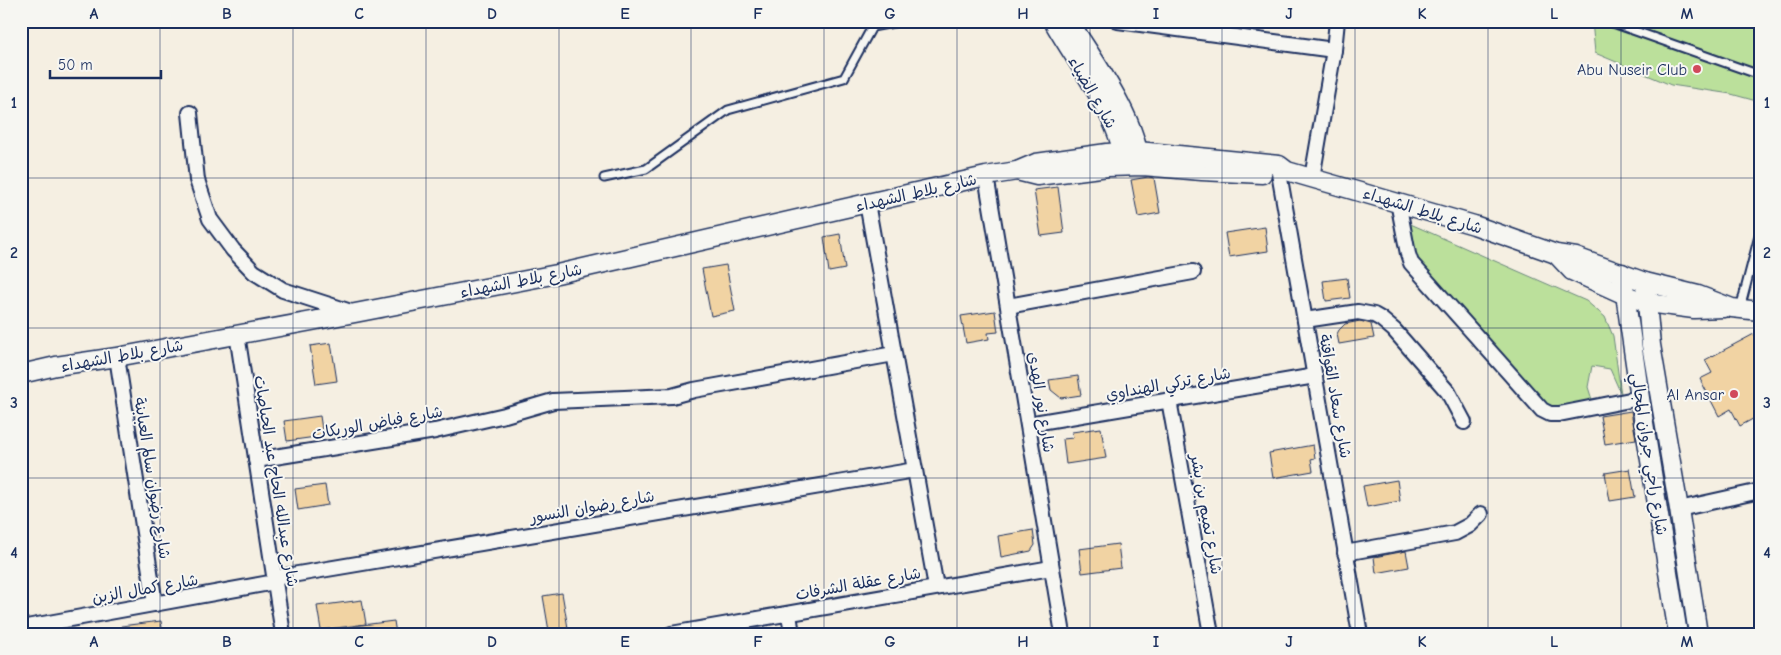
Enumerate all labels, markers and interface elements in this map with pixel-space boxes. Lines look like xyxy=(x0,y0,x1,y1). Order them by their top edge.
text: A xyxy=(90,5,99,23)
text: B xyxy=(222,5,232,23)
text: C xyxy=(354,5,364,23)
text: D xyxy=(487,5,497,23)
text: E xyxy=(620,5,630,23)
text: F xyxy=(753,5,763,23)
text: G xyxy=(884,5,896,23)
text: H xyxy=(1017,5,1029,23)
text: I xyxy=(1153,5,1159,23)
text: J xyxy=(1285,5,1293,23)
text: K xyxy=(1417,5,1427,23)
text: L xyxy=(1550,5,1558,23)
text: M xyxy=(1681,5,1694,23)
scale bar xyxy=(50,48,161,80)
street label: شارع الضياء xyxy=(1063,53,1120,133)
text: 50 m xyxy=(58,56,93,74)
place label: Abu Nuseir Club xyxy=(1577,61,1687,79)
marker: Abu Nuseir Club xyxy=(1691,63,1703,75)
text: 1 xyxy=(11,94,17,112)
text: 1 xyxy=(1764,94,1770,112)
street label: شارع بلاط الشهداء xyxy=(854,170,979,218)
street label: شارع بلاط الشهداء xyxy=(1360,184,1485,240)
text: 2 xyxy=(10,244,18,262)
text: 2 xyxy=(1763,244,1771,262)
street label: شارع بلاط الشهداء xyxy=(459,260,584,304)
street label: شارع سعاد القواقنة xyxy=(1313,333,1355,460)
street label: شارع بلاط الشهداء xyxy=(60,336,185,378)
street label: شارع نور الهدى xyxy=(1022,351,1058,454)
street label: شارع تركي الهنداوي xyxy=(1104,364,1233,409)
street label: شارع راجي جروان المجالي xyxy=(1622,372,1671,537)
street label: شارع عبدالله الحاج عبد الحياصات xyxy=(248,374,302,589)
place label: Al Ansar xyxy=(1666,386,1725,404)
marker: Al Ansar xyxy=(1728,388,1740,400)
text: 3 xyxy=(10,394,18,412)
text: 3 xyxy=(1763,394,1771,412)
street label: شارع رضوان سالم العبابنة xyxy=(127,396,174,561)
street label: شارع فياض الوريكات xyxy=(310,403,444,445)
street label: شارع تميم بن بشر xyxy=(1183,451,1225,576)
street label: شارع رضوان النسور xyxy=(526,487,656,529)
text: 4 xyxy=(10,544,18,562)
text: 4 xyxy=(1763,544,1771,562)
street label: شارع عقلة الشرفات xyxy=(794,564,923,606)
street label: شارع كمال الزبن xyxy=(91,571,200,609)
text: A xyxy=(90,633,99,651)
text: B xyxy=(222,633,232,651)
text: C xyxy=(354,633,364,651)
text: D xyxy=(487,633,497,651)
text: E xyxy=(620,633,630,651)
text: F xyxy=(753,633,763,651)
text: G xyxy=(884,633,896,651)
text: H xyxy=(1017,633,1029,651)
text: I xyxy=(1153,633,1159,651)
text: J xyxy=(1285,633,1293,651)
text: K xyxy=(1417,633,1427,651)
text: L xyxy=(1550,633,1558,651)
text: M xyxy=(1681,633,1694,651)

